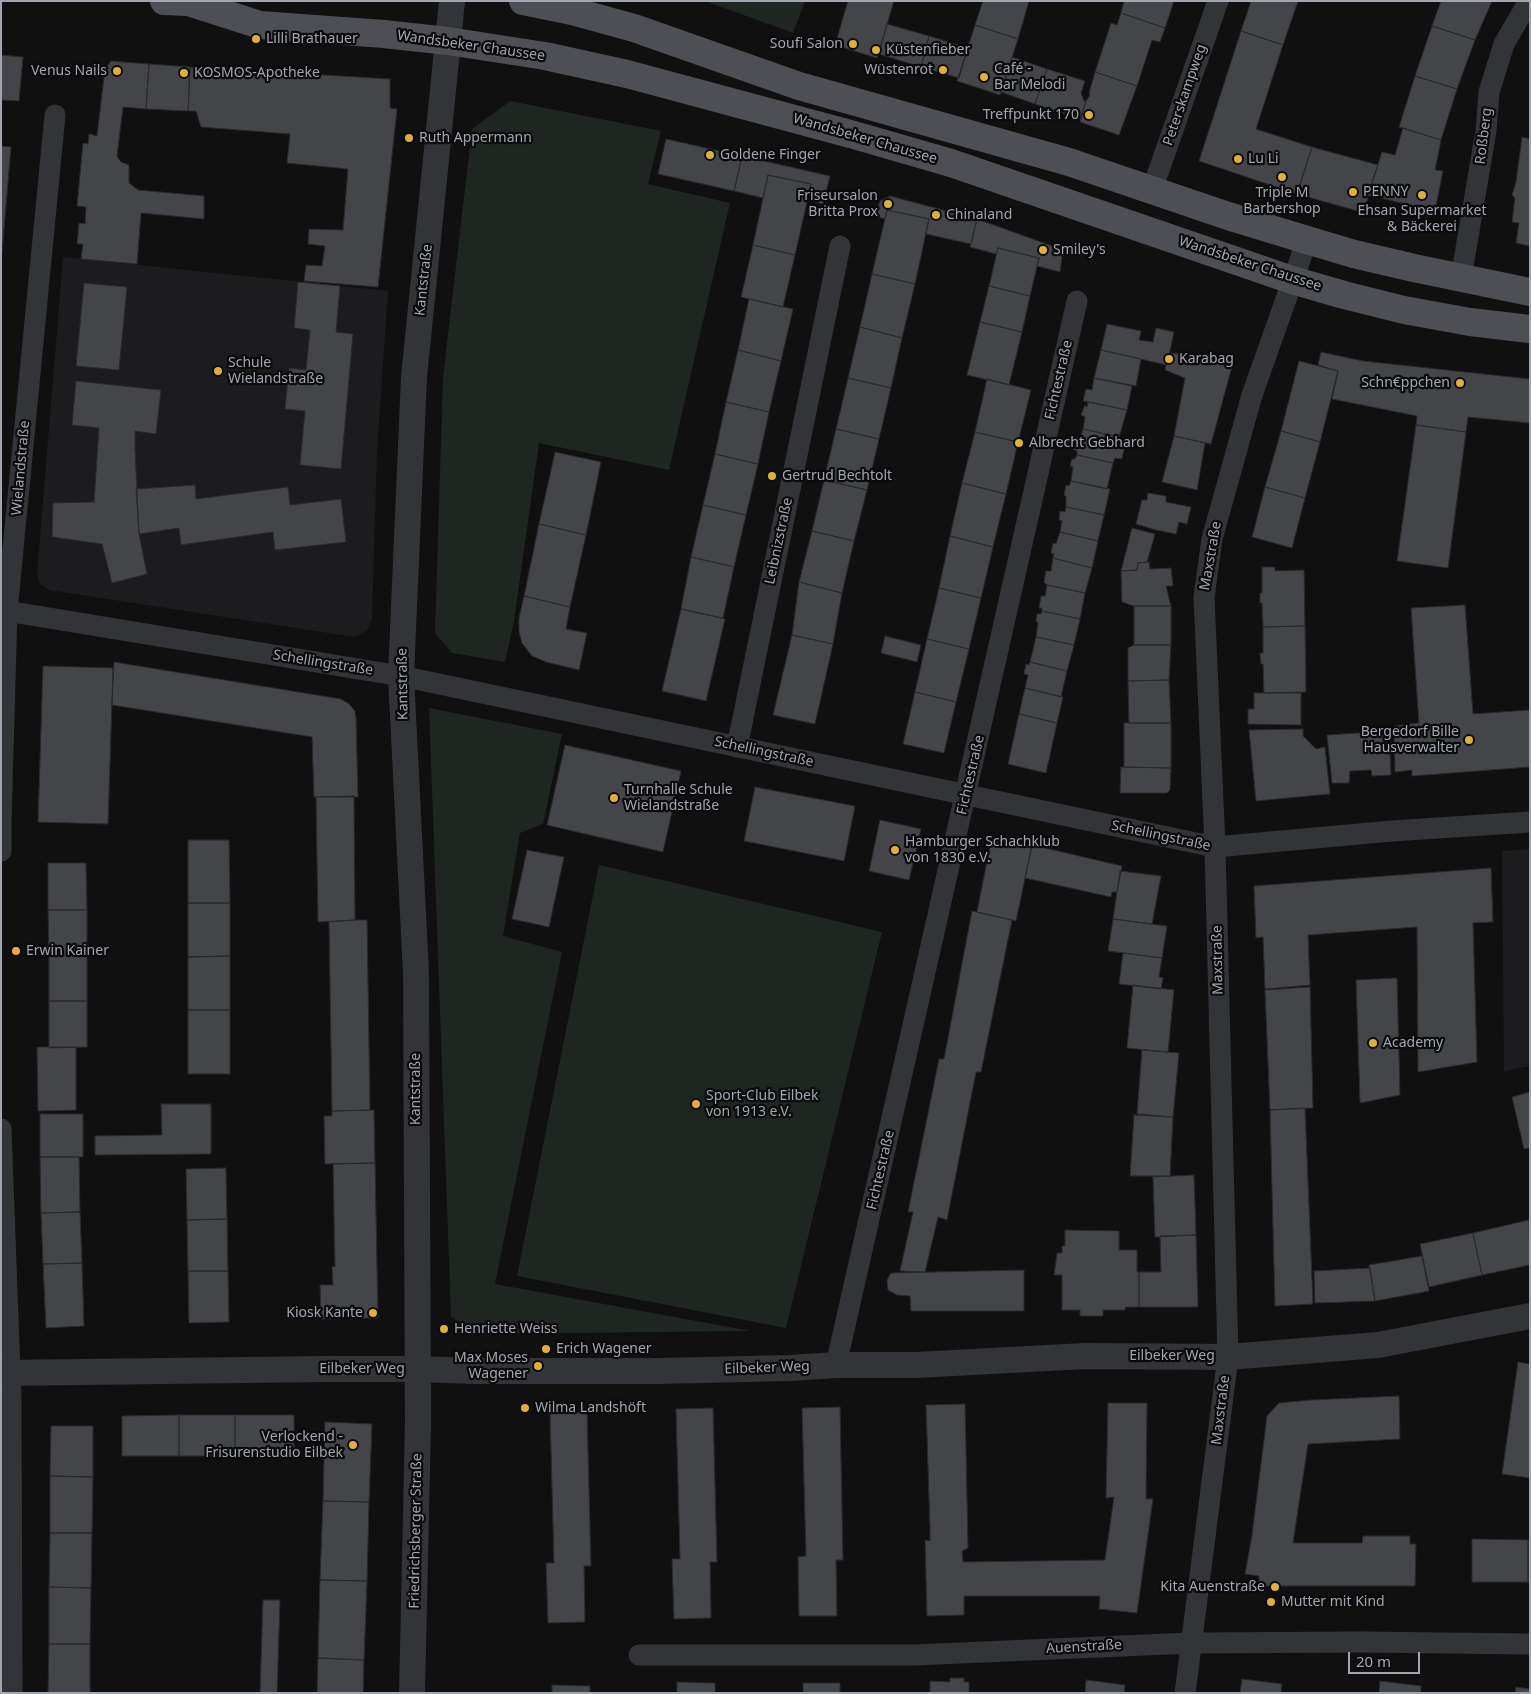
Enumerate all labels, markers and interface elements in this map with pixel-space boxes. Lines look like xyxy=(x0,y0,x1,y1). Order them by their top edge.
street label: Wandsbeker Chaussee xyxy=(396,27,546,65)
place label: Lilli Brathauer xyxy=(266,31,358,47)
marker: Lilli Brathauer xyxy=(250,33,262,45)
place label: Soufi Salon xyxy=(770,36,843,52)
marker: Soufi Salon xyxy=(847,38,859,50)
place label: Küstenfieber xyxy=(886,42,970,58)
street label: Peterskampweg xyxy=(1160,42,1210,148)
marker: Küstenfieber xyxy=(870,44,882,56)
place label: Café - Bar Melodi xyxy=(994,61,1065,94)
place label: Wüstenrot xyxy=(864,62,933,78)
place label: Venus Nails xyxy=(31,63,107,79)
marker: Wüstenrot xyxy=(937,64,949,76)
marker: Venus Nails xyxy=(111,65,123,77)
place label: KOSMOS-Apotheke xyxy=(194,65,320,81)
marker: KOSMOS-Apotheke xyxy=(178,67,190,79)
marker: Café - Bar Melodi xyxy=(978,71,990,83)
place label: Treffpunkt 170 xyxy=(983,107,1079,123)
street label: Roßberg xyxy=(1472,107,1496,165)
marker: Treffpunkt 170 xyxy=(1083,109,1095,121)
street label: Wandsbeker Chaussee xyxy=(791,110,939,168)
place label: Ruth Appermann xyxy=(419,130,532,146)
marker: Ruth Appermann xyxy=(403,132,415,144)
place label: Goldene Finger xyxy=(720,147,821,163)
marker: Goldene Finger xyxy=(704,149,716,161)
place label: Lu Li xyxy=(1248,151,1279,167)
marker: Lu Li xyxy=(1232,153,1244,165)
marker: Triple M Barbershop xyxy=(1276,171,1288,183)
place label: PENNY xyxy=(1363,184,1408,200)
place label: Triple M Barbershop xyxy=(1243,185,1321,218)
marker: PENNY xyxy=(1347,186,1359,198)
place label: Friseursalon Britta Prox xyxy=(797,188,878,220)
marker: Ehsan Supermarket & Bäckerei xyxy=(1416,189,1428,201)
marker: Friseursalon Britta Prox xyxy=(882,198,894,210)
place label: Ehsan Supermarket & Bäckerei xyxy=(1357,203,1487,236)
place label: Chinaland xyxy=(946,207,1012,223)
marker: Chinaland xyxy=(930,209,942,221)
street label: Wandsbeker Chaussee xyxy=(1177,233,1323,295)
place label: Smiley's xyxy=(1053,242,1106,258)
street label: Kantstraße xyxy=(412,243,436,317)
marker: Smiley's xyxy=(1037,244,1049,256)
street label: Fichtestraße xyxy=(1042,339,1076,421)
place label: Karabag xyxy=(1179,351,1234,367)
marker: Karabag xyxy=(1163,353,1175,365)
place label: Schule Wielandstraße xyxy=(228,355,323,388)
marker: Schule Wielandstraße xyxy=(212,365,224,377)
place label: Schn€ppchen xyxy=(1361,375,1450,391)
marker: Schn€ppchen xyxy=(1454,377,1466,389)
street label: Wielandstraße xyxy=(8,420,34,516)
place label: Albrecht Gebhard xyxy=(1029,435,1145,451)
marker: Albrecht Gebhard xyxy=(1013,437,1025,449)
place label: Gertrud Bechtolt xyxy=(782,468,892,484)
marker: Gertrud Bechtolt xyxy=(766,470,778,482)
street label: Leibnizstraße xyxy=(762,496,796,586)
street label: Maxstraße xyxy=(1197,520,1225,592)
street label: Schellingstraße xyxy=(272,647,374,679)
street label: Kantstraße xyxy=(394,648,412,720)
place label: Bergedorf Bille Hausverwalter xyxy=(1361,724,1459,756)
street label: Schellingstraße xyxy=(713,733,815,771)
street label: Fichtestraße xyxy=(954,734,988,816)
marker: Bergedorf Bille Hausverwalter xyxy=(1463,734,1475,746)
place label: Turnhalle Schule Wielandstraße xyxy=(624,782,733,814)
marker: Turnhalle Schule Wielandstraße xyxy=(608,792,620,804)
street label: Schellingstraße xyxy=(1110,817,1212,855)
place label: Hamburger Schachklub von 1830 e.V. xyxy=(905,834,1060,866)
marker: Hamburger Schachklub von 1830 e.V. xyxy=(889,844,901,856)
street label: Maxstraße xyxy=(1209,925,1227,995)
place label: Erwin Kainer xyxy=(26,943,109,959)
marker: Erwin Kainer xyxy=(10,945,22,957)
place label: Academy xyxy=(1383,1035,1443,1051)
marker: Academy xyxy=(1367,1037,1379,1049)
street label: Kantstraße xyxy=(408,1053,424,1125)
place label: Sport-Club Eilbek von 1913 e.V. xyxy=(706,1088,818,1120)
marker: Sport-Club Eilbek von 1913 e.V. xyxy=(690,1098,702,1110)
street label: Fichtestraße xyxy=(864,1129,898,1211)
place label: Kiosk Kante xyxy=(286,1305,363,1321)
marker: Kiosk Kante xyxy=(367,1307,379,1319)
place label: Henriette Weiss xyxy=(454,1321,558,1337)
marker: Henriette Weiss xyxy=(438,1323,450,1335)
place label: Erich Wagener xyxy=(556,1341,652,1357)
marker: Erich Wagener xyxy=(540,1343,552,1355)
street label: Eilbeker Weg xyxy=(1129,1348,1215,1364)
place label: Max Moses Wagener xyxy=(454,1350,528,1382)
street label: Eilbeker Weg xyxy=(724,1358,810,1378)
marker: Max Moses Wagener xyxy=(532,1360,544,1372)
street label: Eilbeker Weg xyxy=(319,1361,405,1377)
street label: Maxstraße xyxy=(1208,1374,1234,1446)
place label: Wilma Landshöft xyxy=(535,1400,646,1416)
marker: Wilma Landshöft xyxy=(519,1402,531,1414)
place label: Verlockend - Frisurenstudio Eilbek xyxy=(205,1429,343,1461)
marker: Verlockend - Frisurenstudio Eilbek xyxy=(347,1439,359,1451)
street label: Friedrichsberger Straße xyxy=(406,1453,426,1609)
place label: Kita Auenstraße xyxy=(1160,1579,1265,1595)
marker: Kita Auenstraße xyxy=(1269,1581,1281,1593)
place label: Mutter mit Kind xyxy=(1281,1594,1385,1610)
marker: Mutter mit Kind xyxy=(1265,1596,1277,1608)
street label: Auenstraße xyxy=(1046,1637,1122,1657)
scale bar xyxy=(1351,1642,1424,1674)
text: 20 m xyxy=(1356,1651,1391,1671)

